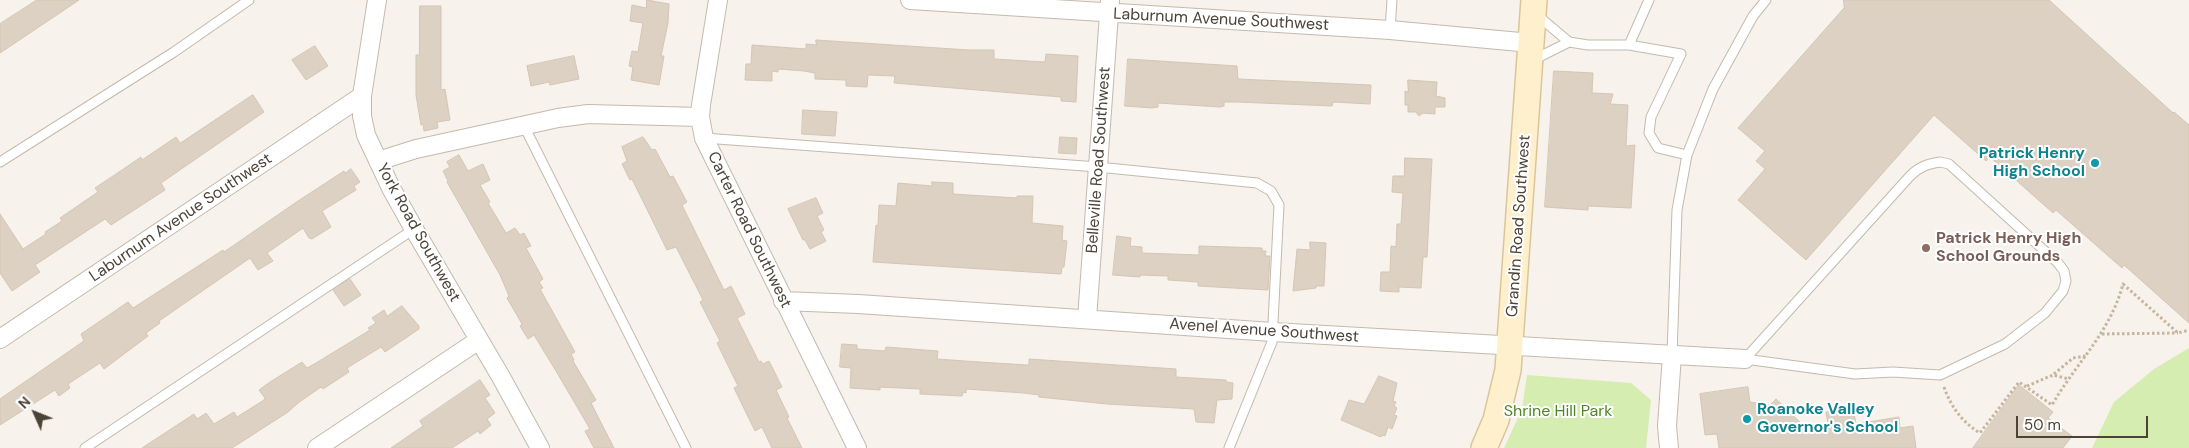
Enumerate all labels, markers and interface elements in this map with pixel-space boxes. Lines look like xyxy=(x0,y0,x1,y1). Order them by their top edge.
street label: Laburnum Avenue Southwest xyxy=(1113,5,1329,35)
street label: Belleville Road Southwest xyxy=(1083,66,1115,254)
street label: Grandin Road Southwest xyxy=(1503,134,1535,318)
place label: Patrick Henry High School xyxy=(1979,144,2085,182)
street label: Carter Road Southwest xyxy=(703,149,795,311)
street label: Laburnum Avenue Southwest xyxy=(86,150,276,286)
marker: Patrick Henry High School xyxy=(2089,157,2101,169)
street label: York Road Southwest xyxy=(372,160,464,306)
place label: Patrick Henry High School Grounds xyxy=(1936,229,2081,267)
marker: Patrick Henry High School Grounds xyxy=(1920,242,1932,254)
street label: Avenel Avenue Southwest xyxy=(1169,315,1359,347)
north arrow xyxy=(10,388,60,438)
text: N xyxy=(14,393,34,413)
place label: Roanoke Valley Governor's School xyxy=(1757,400,1898,438)
park label: Shrine Hill Park xyxy=(1504,402,1612,422)
scale bar xyxy=(2019,406,2152,438)
marker: Roanoke Valley Governor's School xyxy=(1741,413,1753,425)
text: 50 m xyxy=(2024,415,2061,435)

